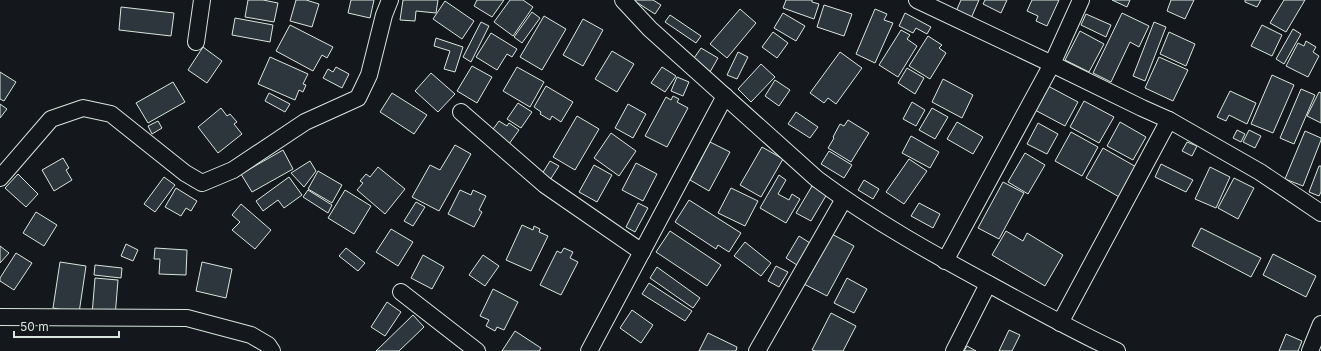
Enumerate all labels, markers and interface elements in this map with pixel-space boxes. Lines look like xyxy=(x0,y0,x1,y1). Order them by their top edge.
scale bar xyxy=(14,313,119,339)
text: 50 m xyxy=(20,319,49,334)

